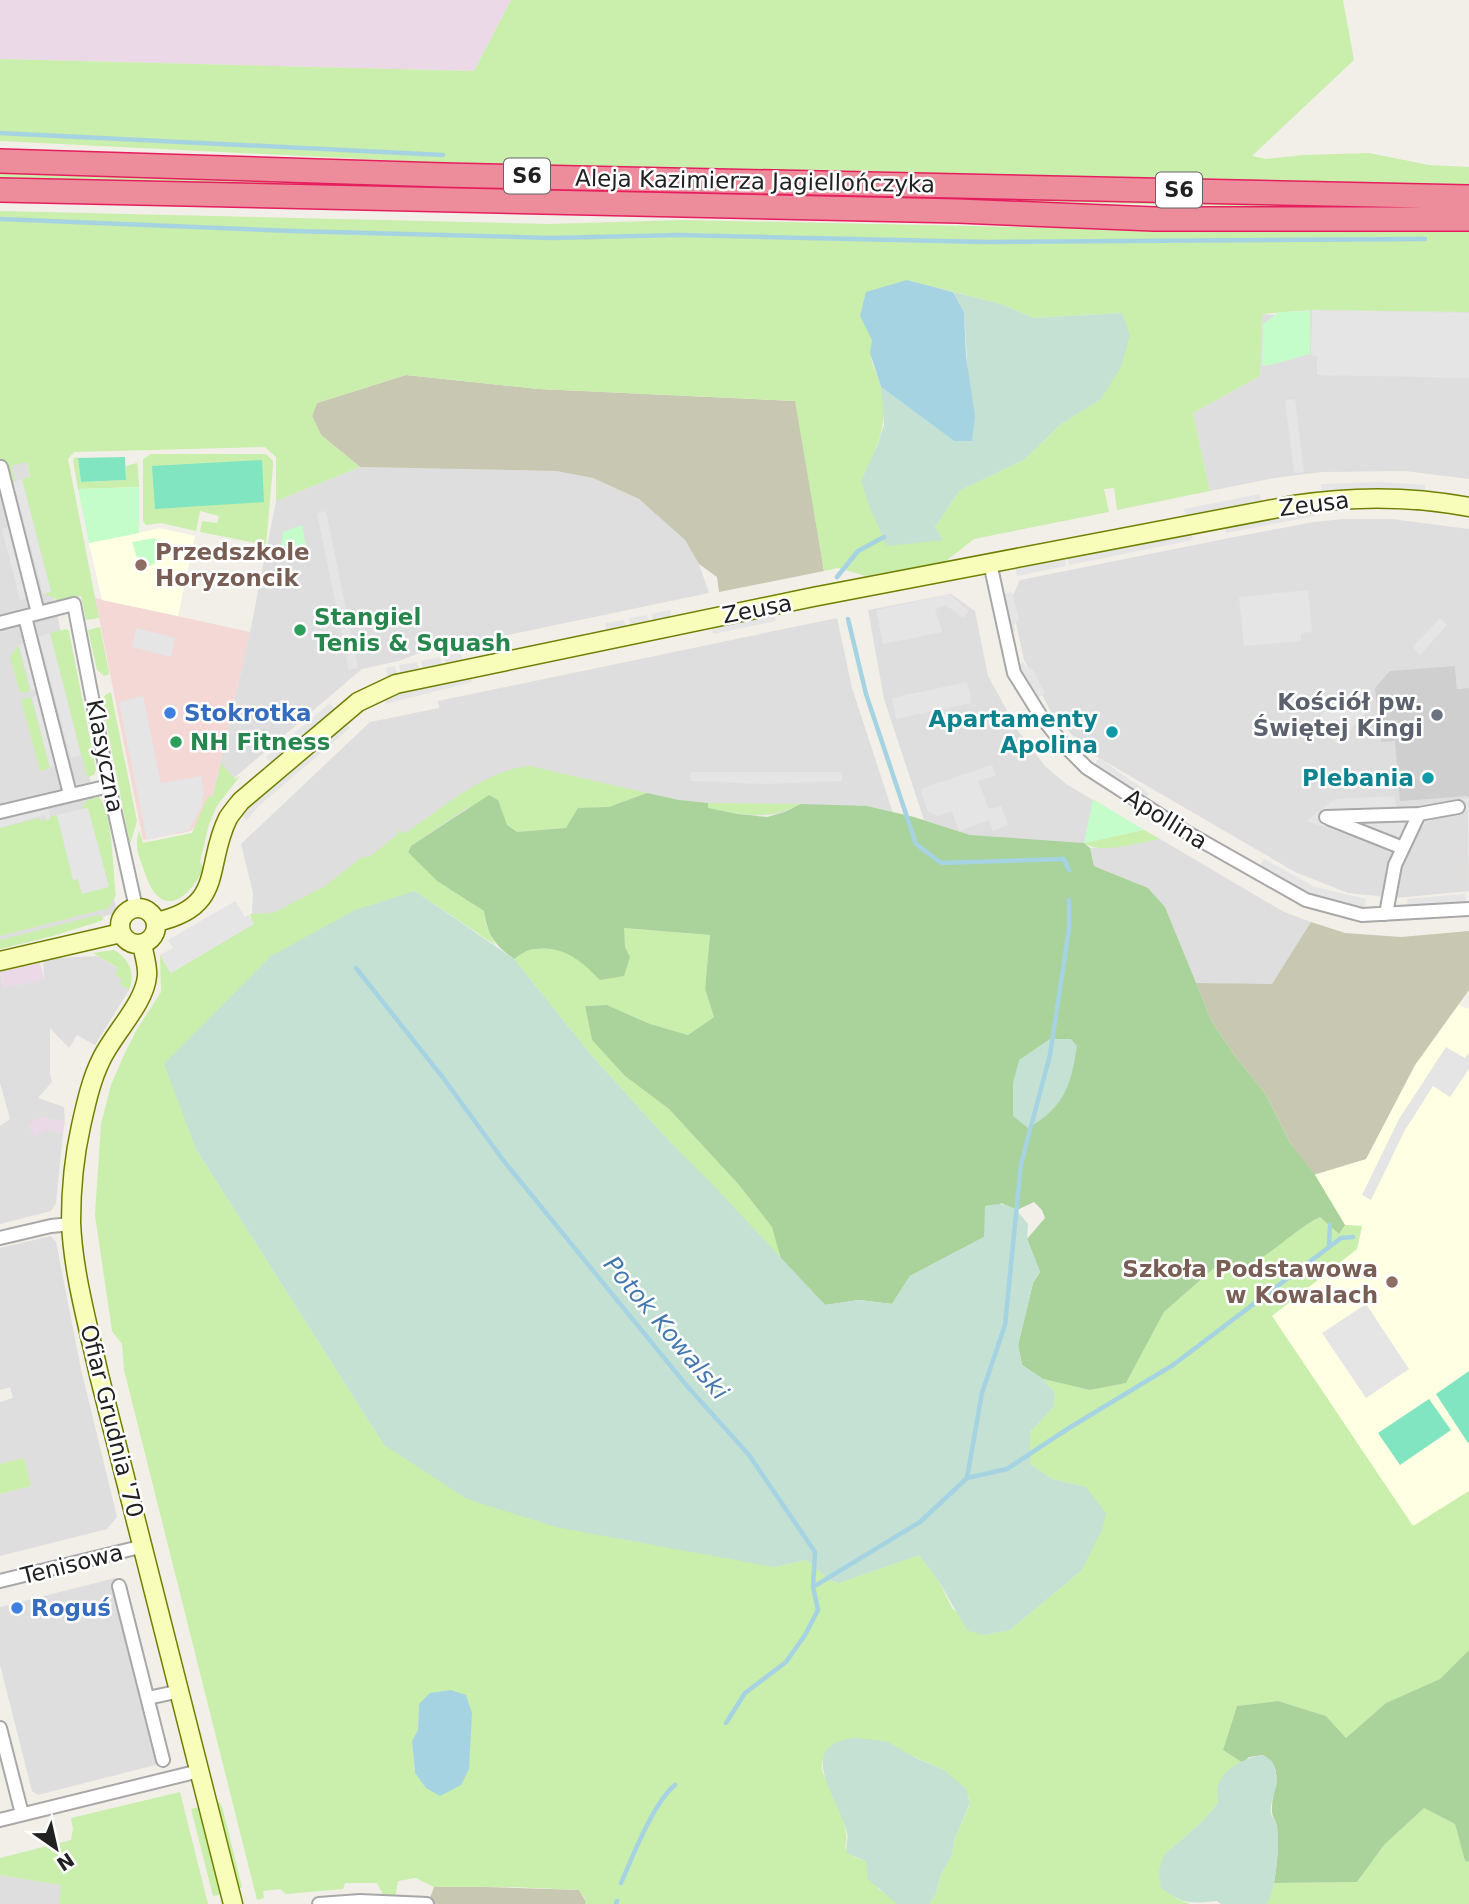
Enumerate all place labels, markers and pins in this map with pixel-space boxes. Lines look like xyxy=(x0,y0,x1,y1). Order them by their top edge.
place label: Przedszkole Horyzoncik xyxy=(155,539,310,591)
marker: Przedszkole Horyzoncik xyxy=(133,557,149,573)
place label: Stangiel Tenis & Squash xyxy=(314,604,511,656)
marker: Stangiel Tenis & Squash xyxy=(292,622,308,638)
place label: Kościół pw. Świętej Kingi xyxy=(1253,689,1423,741)
place label: Stokrotka xyxy=(184,700,312,726)
marker: Stokrotka xyxy=(162,705,178,721)
place label: Apartamenty Apolina xyxy=(928,706,1098,758)
marker: Kościół pw. Świętej Kingi xyxy=(1429,707,1445,723)
marker: Apartamenty Apolina xyxy=(1104,724,1120,740)
place label: NH Fitness xyxy=(190,729,330,755)
marker: NH Fitness xyxy=(168,734,184,750)
place label: Plebania xyxy=(1302,765,1414,791)
marker: Plebania xyxy=(1420,770,1436,786)
place label: Szkoła Podstawowa w Kowalach xyxy=(1122,1256,1378,1308)
marker: Szkoła Podstawowa w Kowalach xyxy=(1384,1274,1400,1290)
place label: Roguś xyxy=(31,1595,111,1621)
marker: Roguś xyxy=(9,1600,25,1616)

